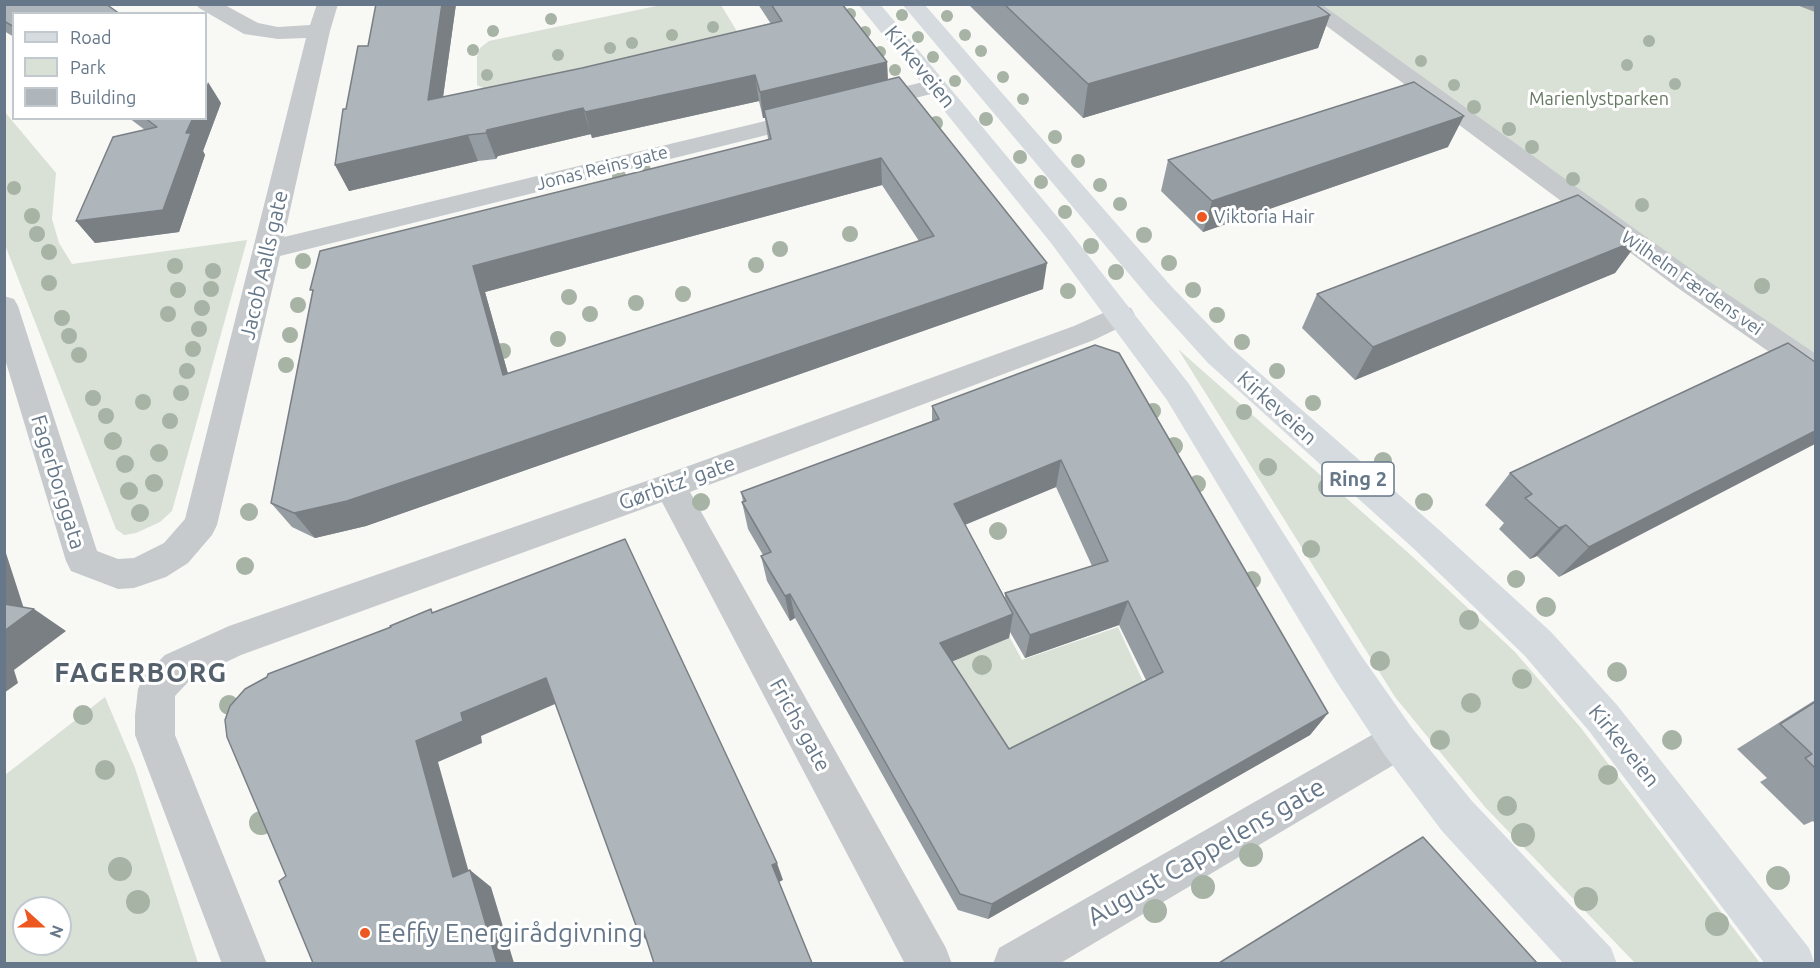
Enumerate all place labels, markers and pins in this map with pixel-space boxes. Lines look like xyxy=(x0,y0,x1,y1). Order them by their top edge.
place label: Viktoria Hair xyxy=(1214,206,1315,228)
marker: Viktoria Hair xyxy=(1195,210,1209,224)
place label: Eeffy Energirådgivning xyxy=(377,917,643,949)
marker: Eeffy Energirådgivning xyxy=(358,926,372,940)

